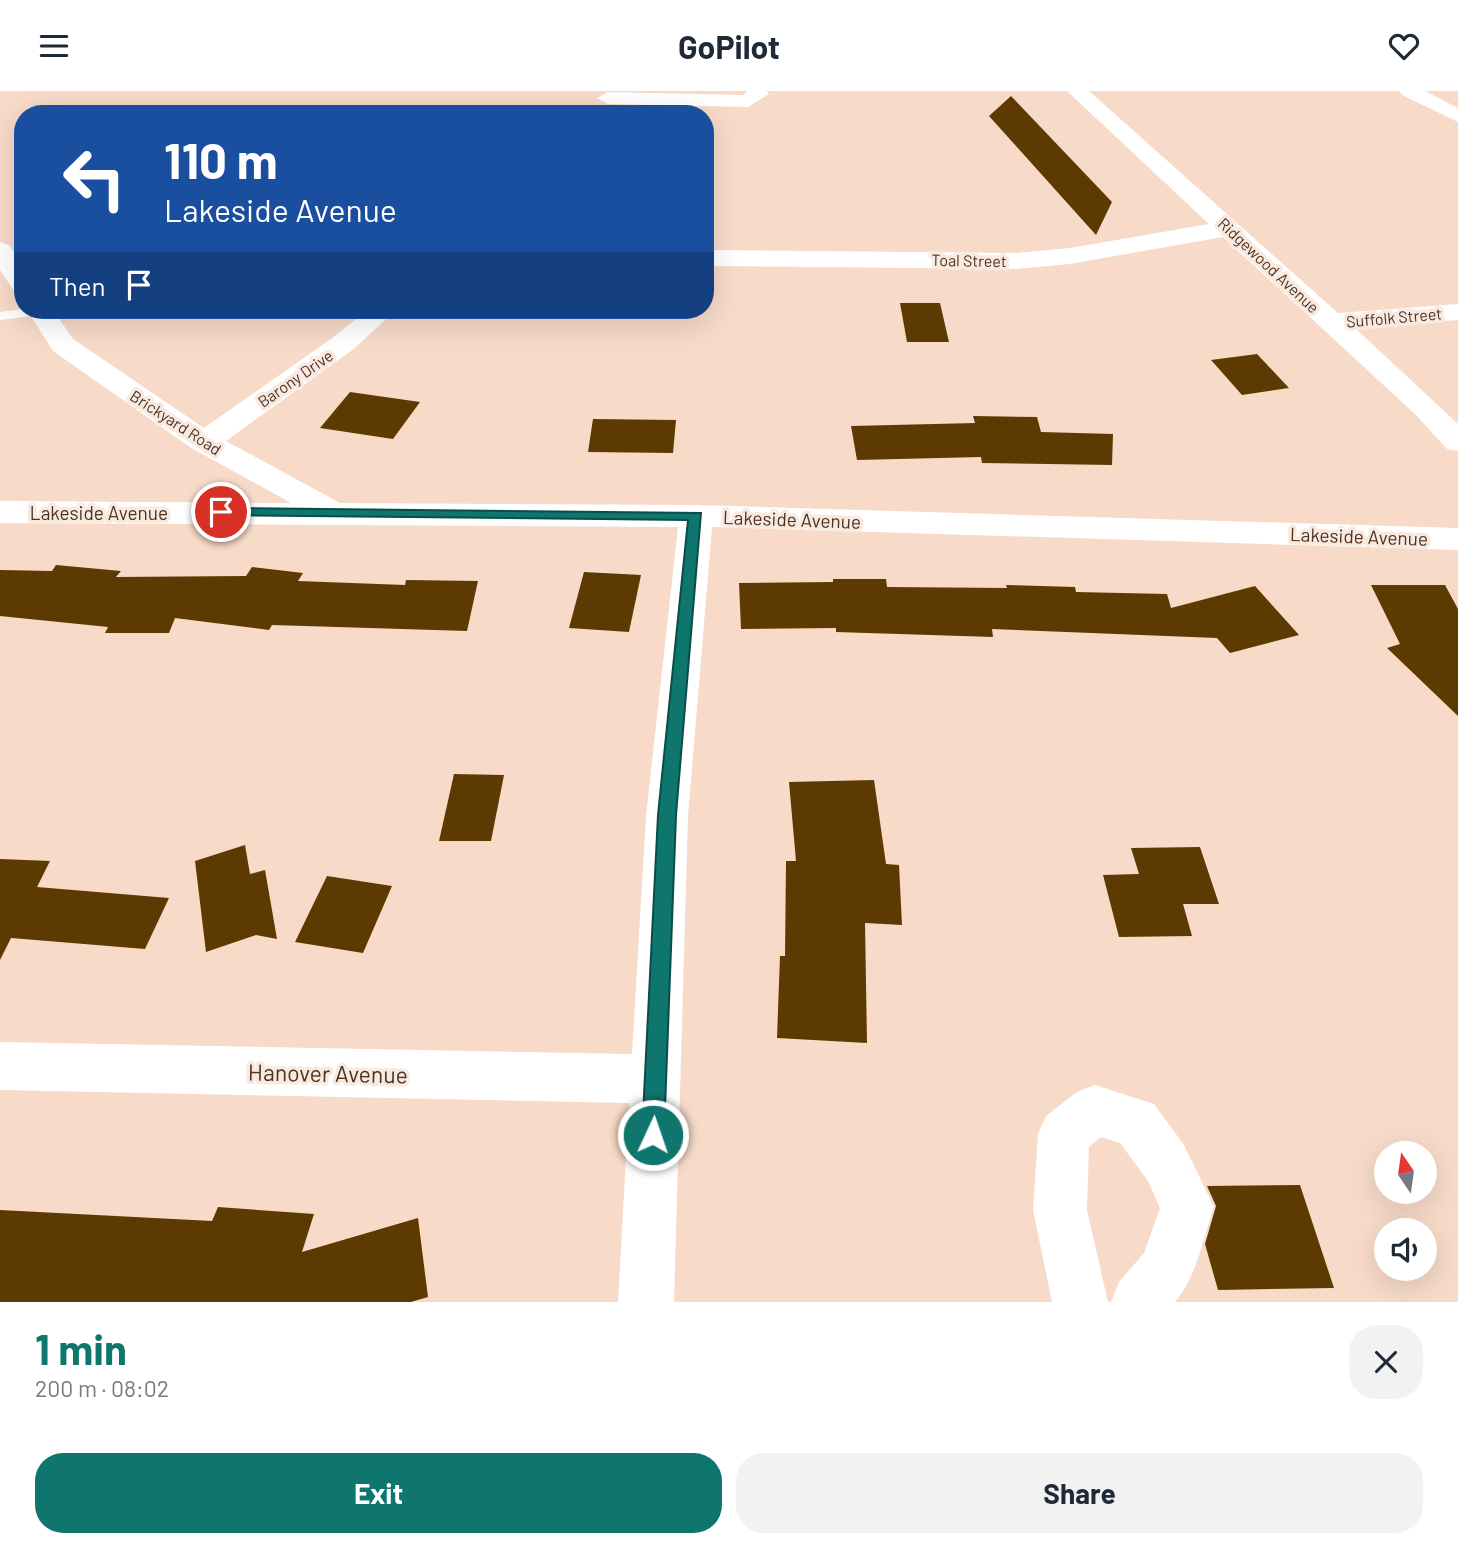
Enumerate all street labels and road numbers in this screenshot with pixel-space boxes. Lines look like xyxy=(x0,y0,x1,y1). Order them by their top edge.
street label: Ridgewood Avenue xyxy=(1215,213,1323,317)
street label: Toal Street xyxy=(931,250,1007,270)
street label: Suffolk Street xyxy=(1345,303,1443,331)
street label: Barony Drive xyxy=(254,345,336,411)
street label: Brickyard Road xyxy=(127,386,225,458)
street label: Lakeside Avenue xyxy=(30,501,168,524)
street label: Lakeside Avenue xyxy=(722,505,862,533)
street label: Lakeside Avenue xyxy=(1289,522,1429,550)
street label: Hanover Avenue xyxy=(248,1058,408,1088)

